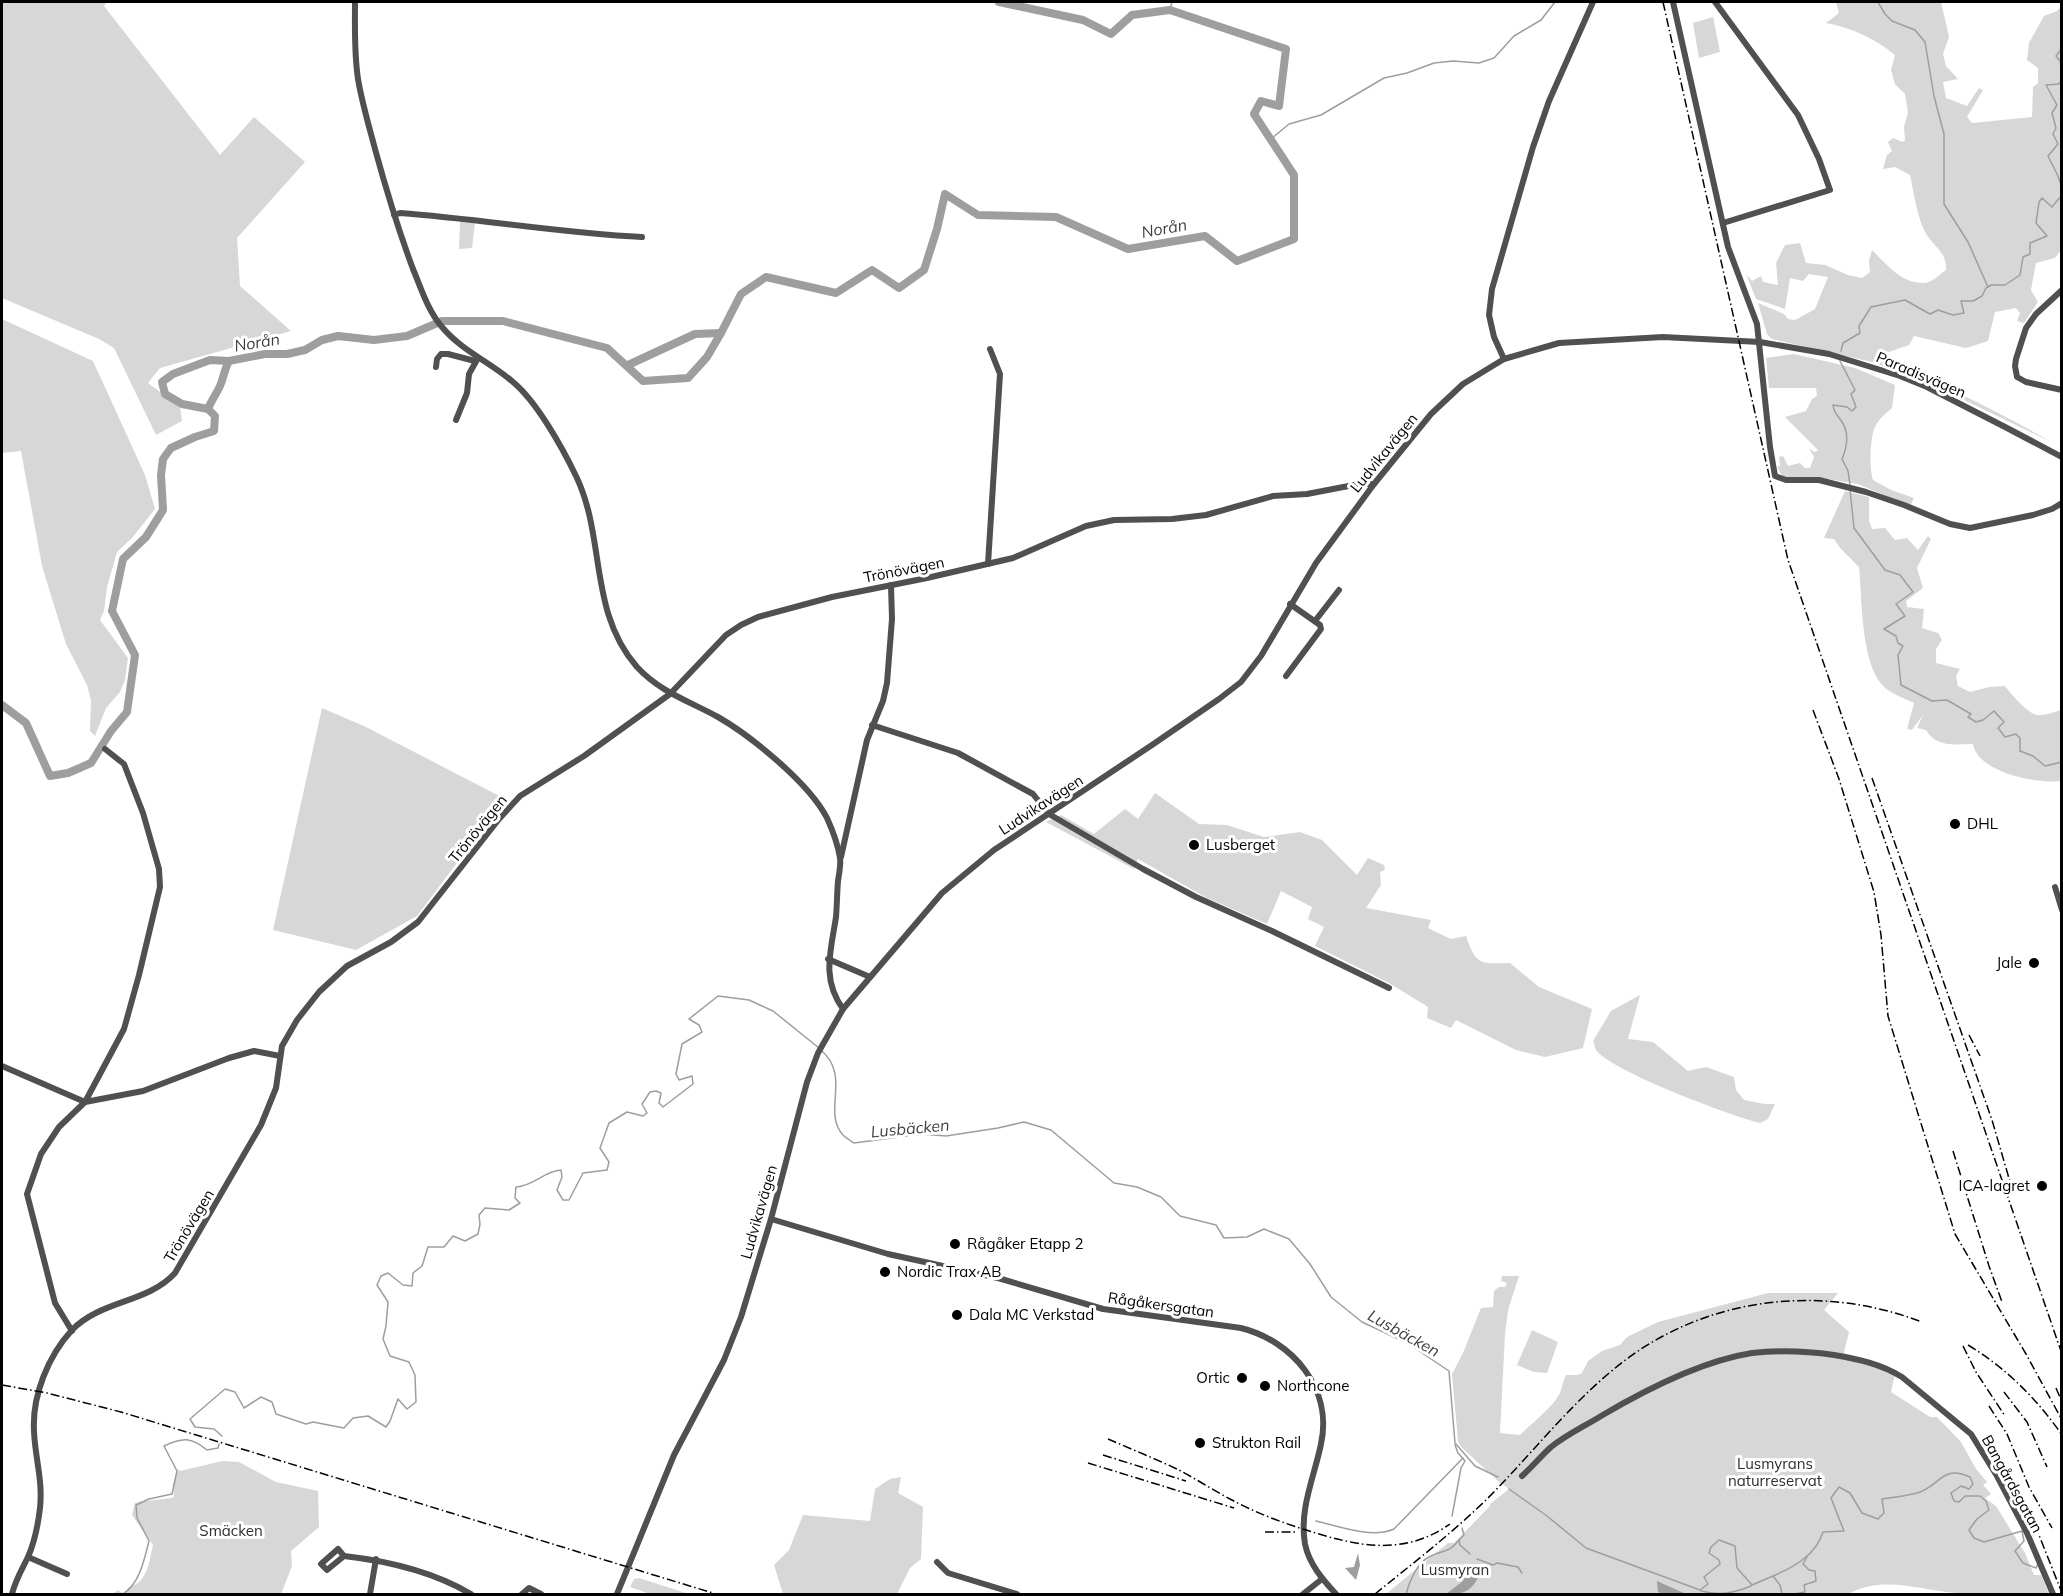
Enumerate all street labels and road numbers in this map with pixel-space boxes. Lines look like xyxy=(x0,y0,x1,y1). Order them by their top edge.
street label: Paradisvägen xyxy=(1873,347,1969,402)
street label: Ludvikavägen xyxy=(1346,409,1421,496)
street label: Trönövägen xyxy=(862,552,946,587)
street label: Ludvikavägen xyxy=(995,770,1086,839)
street label: Trönövägen xyxy=(444,791,511,867)
street label: Ludvikavägen xyxy=(736,1163,781,1261)
street label: Trönövägen xyxy=(159,1186,218,1266)
street label: Rågåkersgatan xyxy=(1107,1288,1215,1321)
street label: Bangårdsgatan xyxy=(1978,1432,2047,1536)

